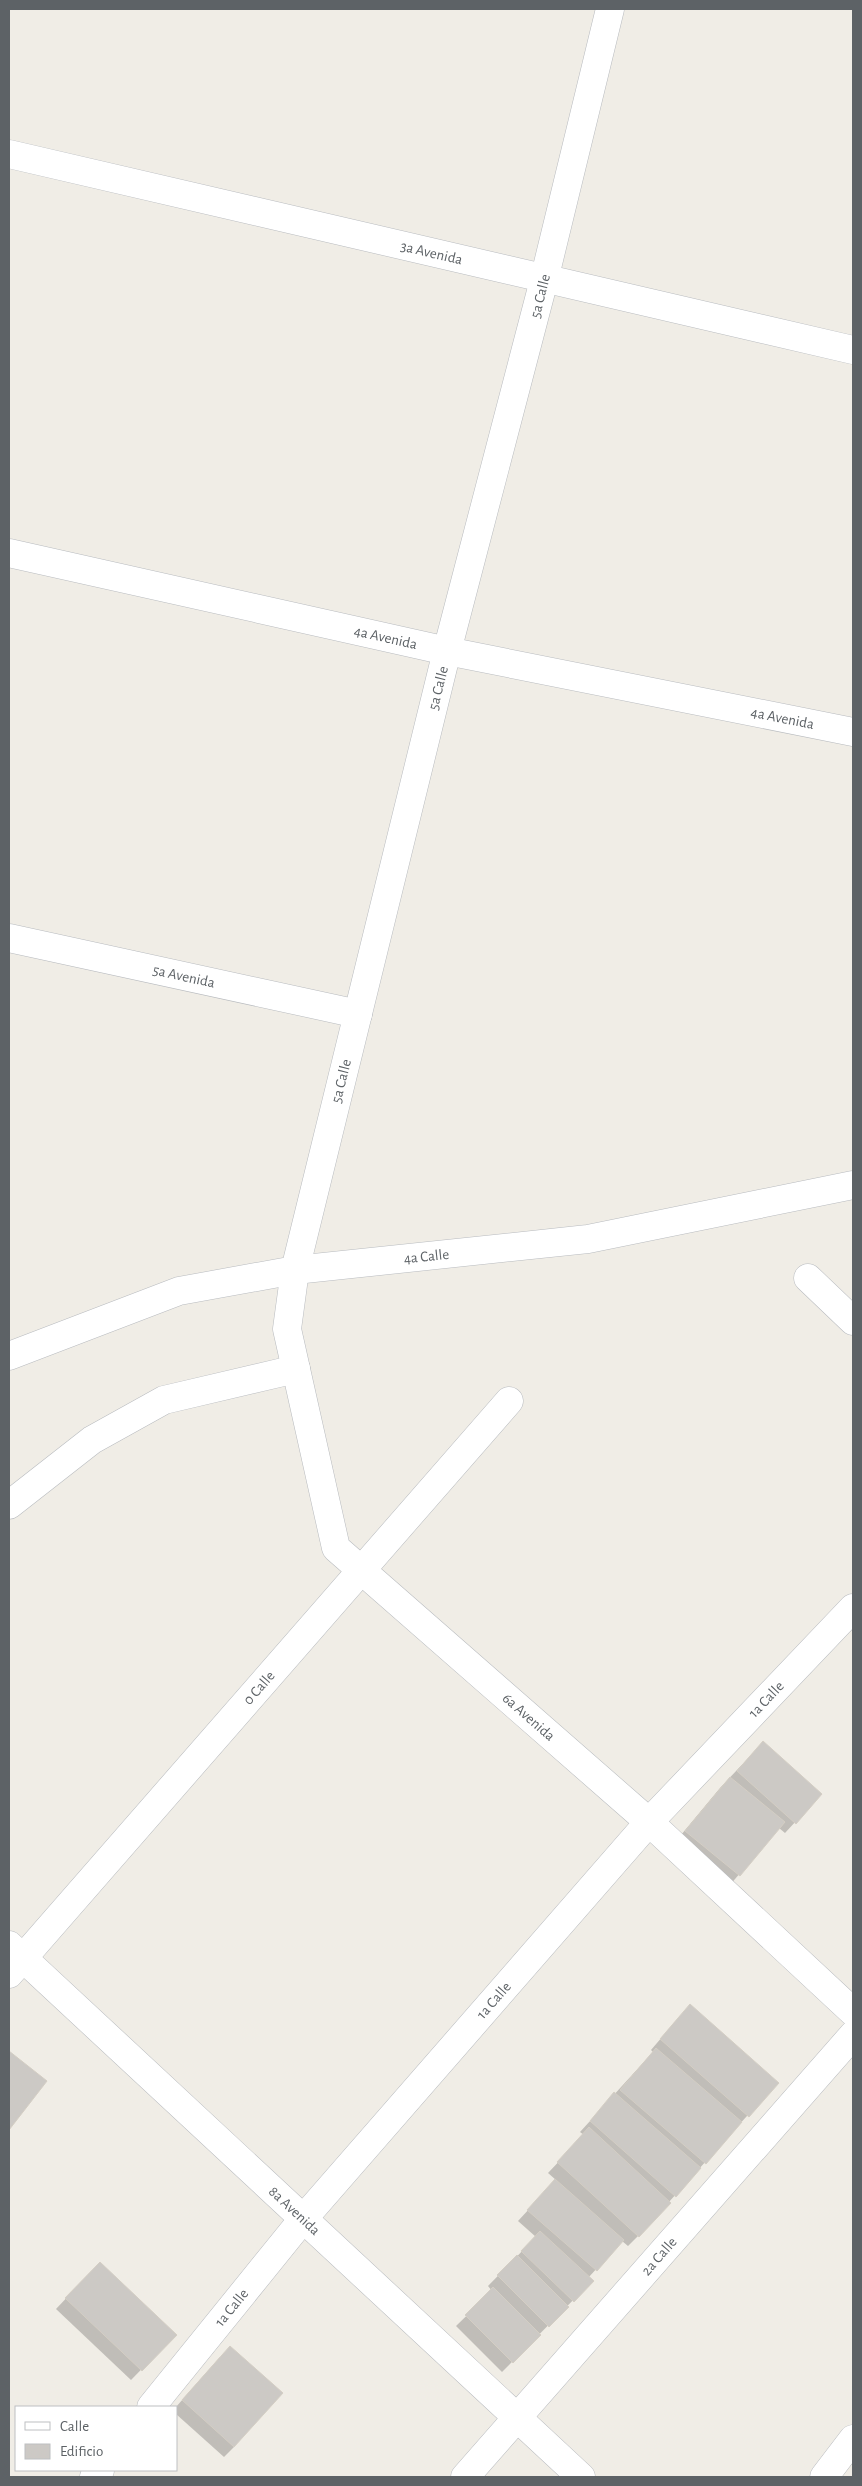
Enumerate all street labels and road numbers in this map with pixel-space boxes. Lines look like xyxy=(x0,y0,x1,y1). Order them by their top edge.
street label: 3a Avenida xyxy=(399,239,464,268)
street label: 5a Calle xyxy=(528,273,553,320)
street label: 4a Avenida xyxy=(353,623,419,652)
street label: 5a Calle xyxy=(426,665,451,712)
street label: 4a Avenida xyxy=(750,705,815,732)
street label: 5a Avenida xyxy=(151,963,216,991)
street label: 5a Calle xyxy=(329,1058,354,1105)
street label: 4a Calle xyxy=(403,1247,450,1266)
street label: 0 Calle xyxy=(241,1668,278,1708)
street label: 1a Calle xyxy=(746,1679,787,1721)
street label: 6a Avenida xyxy=(499,1690,558,1744)
street label: 1a Calle xyxy=(474,1979,514,2022)
street label: 8a Avenida xyxy=(266,2184,323,2238)
street label: 2a Calle xyxy=(639,2234,680,2278)
street label: 1a Calle xyxy=(212,2286,251,2329)

